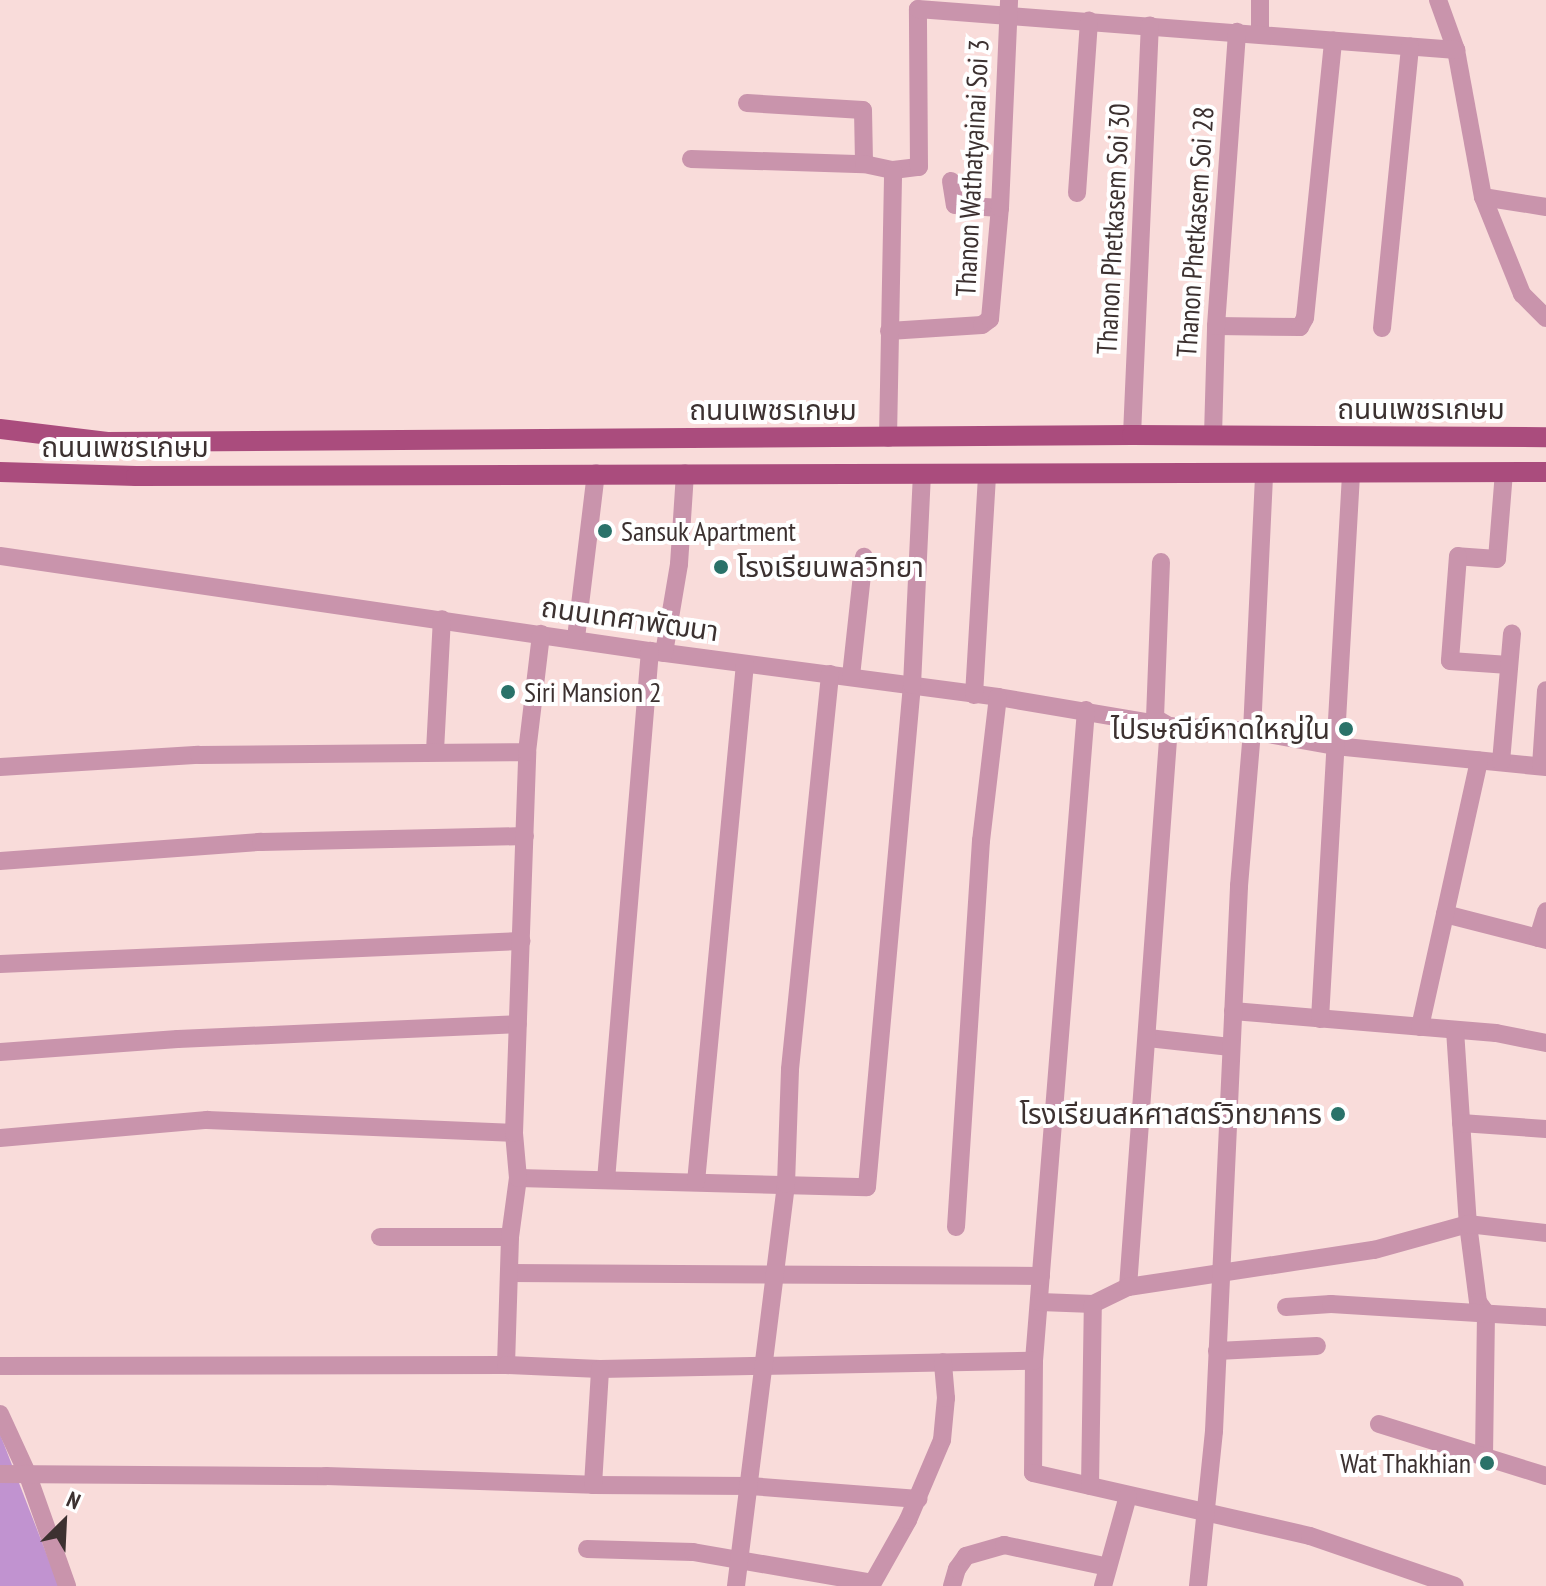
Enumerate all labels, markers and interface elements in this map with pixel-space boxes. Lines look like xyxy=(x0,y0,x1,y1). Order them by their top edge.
street label: Thanon Wathatyainai Soi 3 xyxy=(948,38,996,298)
street label: Thanon Phetkasem Soi 30 xyxy=(1090,103,1136,355)
street label: Thanon Phetkasem Soi 28 xyxy=(1169,105,1221,359)
street label: ถนนเพชรเกษม xyxy=(1337,392,1505,426)
street label: ถนนเพชรเกษม xyxy=(689,393,857,427)
street label: ถนนเพชรเกษม xyxy=(41,430,209,464)
place label: Sansuk Apartment xyxy=(621,514,797,548)
marker: Sansuk Apartment xyxy=(596,522,614,540)
place label: โรงเรียนพลวิทยา xyxy=(737,550,924,584)
marker: โรงเรียนพลวิทยา xyxy=(712,558,730,576)
street label: ถนนเทศาพัฒนา xyxy=(539,590,721,648)
place label: Siri Mansion 2 xyxy=(524,675,662,709)
marker: Siri Mansion 2 xyxy=(499,683,517,701)
place label: ไปรษณีย์หาดใหญ่ใน xyxy=(1111,712,1330,746)
marker: ไปรษณีย์หาดใหญ่ใน xyxy=(1337,720,1355,738)
place label: โรงเรียนสหศาสตร์วิทยาคาร xyxy=(1020,1097,1322,1131)
marker: โรงเรียนสหศาสตร์วิทยาคาร xyxy=(1329,1105,1347,1123)
place label: Wat Thakhian xyxy=(1340,1446,1471,1480)
marker: Wat Thakhian xyxy=(1478,1454,1496,1472)
north arrow xyxy=(24,1482,104,1562)
text: N xyxy=(63,1485,85,1515)

